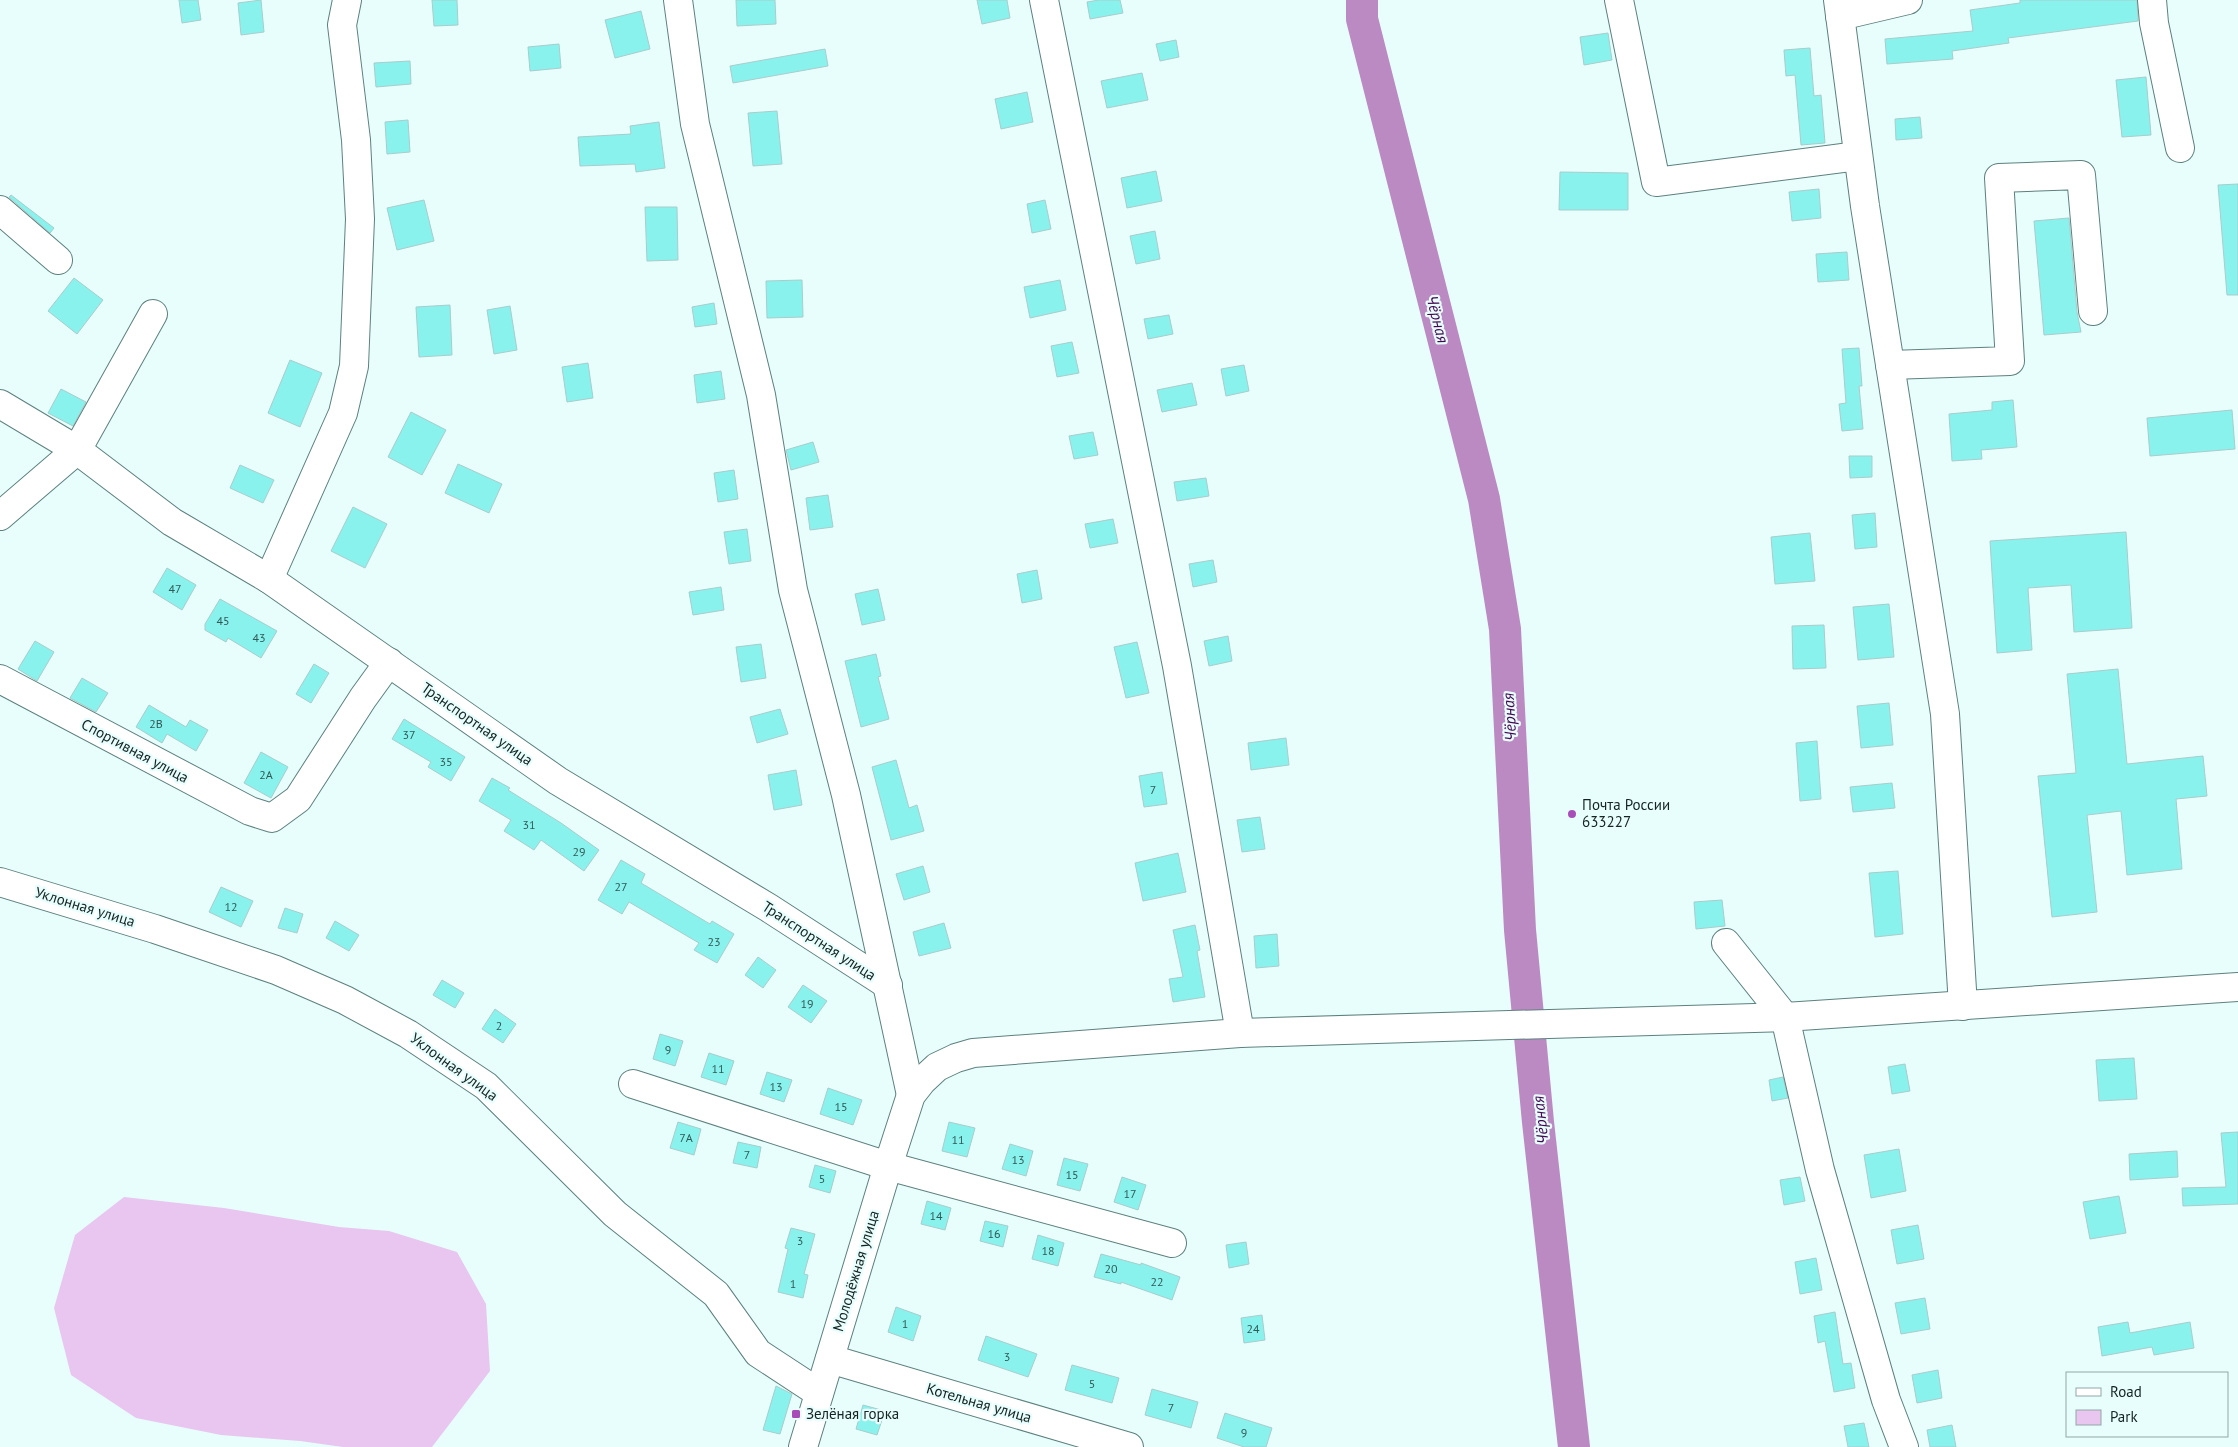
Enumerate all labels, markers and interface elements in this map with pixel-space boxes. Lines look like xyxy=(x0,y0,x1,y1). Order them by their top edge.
water label: Чёрная xyxy=(1422,293,1454,345)
house number: 47 xyxy=(168,581,182,596)
house number: 45 xyxy=(216,613,230,628)
house number: 43 xyxy=(252,630,266,645)
street label: Транспортная улица xyxy=(418,678,537,769)
water label: Чёрная xyxy=(1498,692,1520,742)
street label: Спортивная улица xyxy=(78,714,192,787)
house number: 2В xyxy=(149,716,163,731)
house number: 37 xyxy=(402,727,416,742)
house number: 35 xyxy=(439,754,453,769)
house number: 2А xyxy=(259,767,273,782)
house number: 7 xyxy=(1150,782,1156,797)
place label: Почта России 633227 xyxy=(1582,795,1670,831)
marker: Почта России 633227 xyxy=(1566,808,1578,820)
house number: 31 xyxy=(522,817,536,832)
house number: 29 xyxy=(572,844,586,859)
house number: 27 xyxy=(614,879,628,894)
street label: Уклонная улица xyxy=(33,882,137,931)
street label: Транспортная улица xyxy=(759,897,880,984)
house number: 12 xyxy=(224,899,238,914)
house number: 23 xyxy=(707,934,721,949)
house number: 19 xyxy=(800,996,814,1011)
house number: 2 xyxy=(496,1018,502,1033)
street label: Уклонная улица xyxy=(407,1028,502,1105)
house number: 9 xyxy=(665,1042,671,1057)
house number: 11 xyxy=(711,1061,725,1076)
house number: 13 xyxy=(769,1079,783,1094)
water label: Чёрная xyxy=(1527,1094,1552,1145)
house number: 15 xyxy=(834,1099,848,1114)
house number: 7А xyxy=(679,1130,693,1145)
house number: 11 xyxy=(951,1132,965,1147)
house number: 7 xyxy=(744,1147,750,1162)
house number: 13 xyxy=(1011,1152,1025,1167)
house number: 15 xyxy=(1065,1167,1079,1182)
house number: 5 xyxy=(819,1171,825,1186)
house number: 17 xyxy=(1123,1186,1137,1201)
street label: Молодёжная улица xyxy=(828,1208,883,1334)
house number: 14 xyxy=(929,1208,943,1223)
house number: 16 xyxy=(987,1226,1001,1241)
house number: 3 xyxy=(797,1233,803,1248)
house number: 18 xyxy=(1041,1243,1055,1258)
house number: 20 xyxy=(1104,1261,1118,1276)
house number: 22 xyxy=(1150,1274,1164,1289)
house number: 1 xyxy=(790,1276,796,1291)
house number: 1 xyxy=(902,1316,908,1331)
house number: 24 xyxy=(1246,1321,1260,1336)
house number: 3 xyxy=(1004,1349,1010,1364)
legend xyxy=(2066,1372,2228,1437)
house number: 5 xyxy=(1089,1376,1095,1391)
street label: Котельная улица xyxy=(924,1378,1034,1427)
text: Road xyxy=(2110,1382,2142,1401)
house number: 7 xyxy=(1168,1400,1174,1415)
place label: Зелёная горка xyxy=(806,1404,899,1423)
text: Park xyxy=(2110,1407,2138,1426)
marker: Зелёная горка xyxy=(790,1408,802,1420)
house number: 9 xyxy=(1241,1425,1247,1440)

